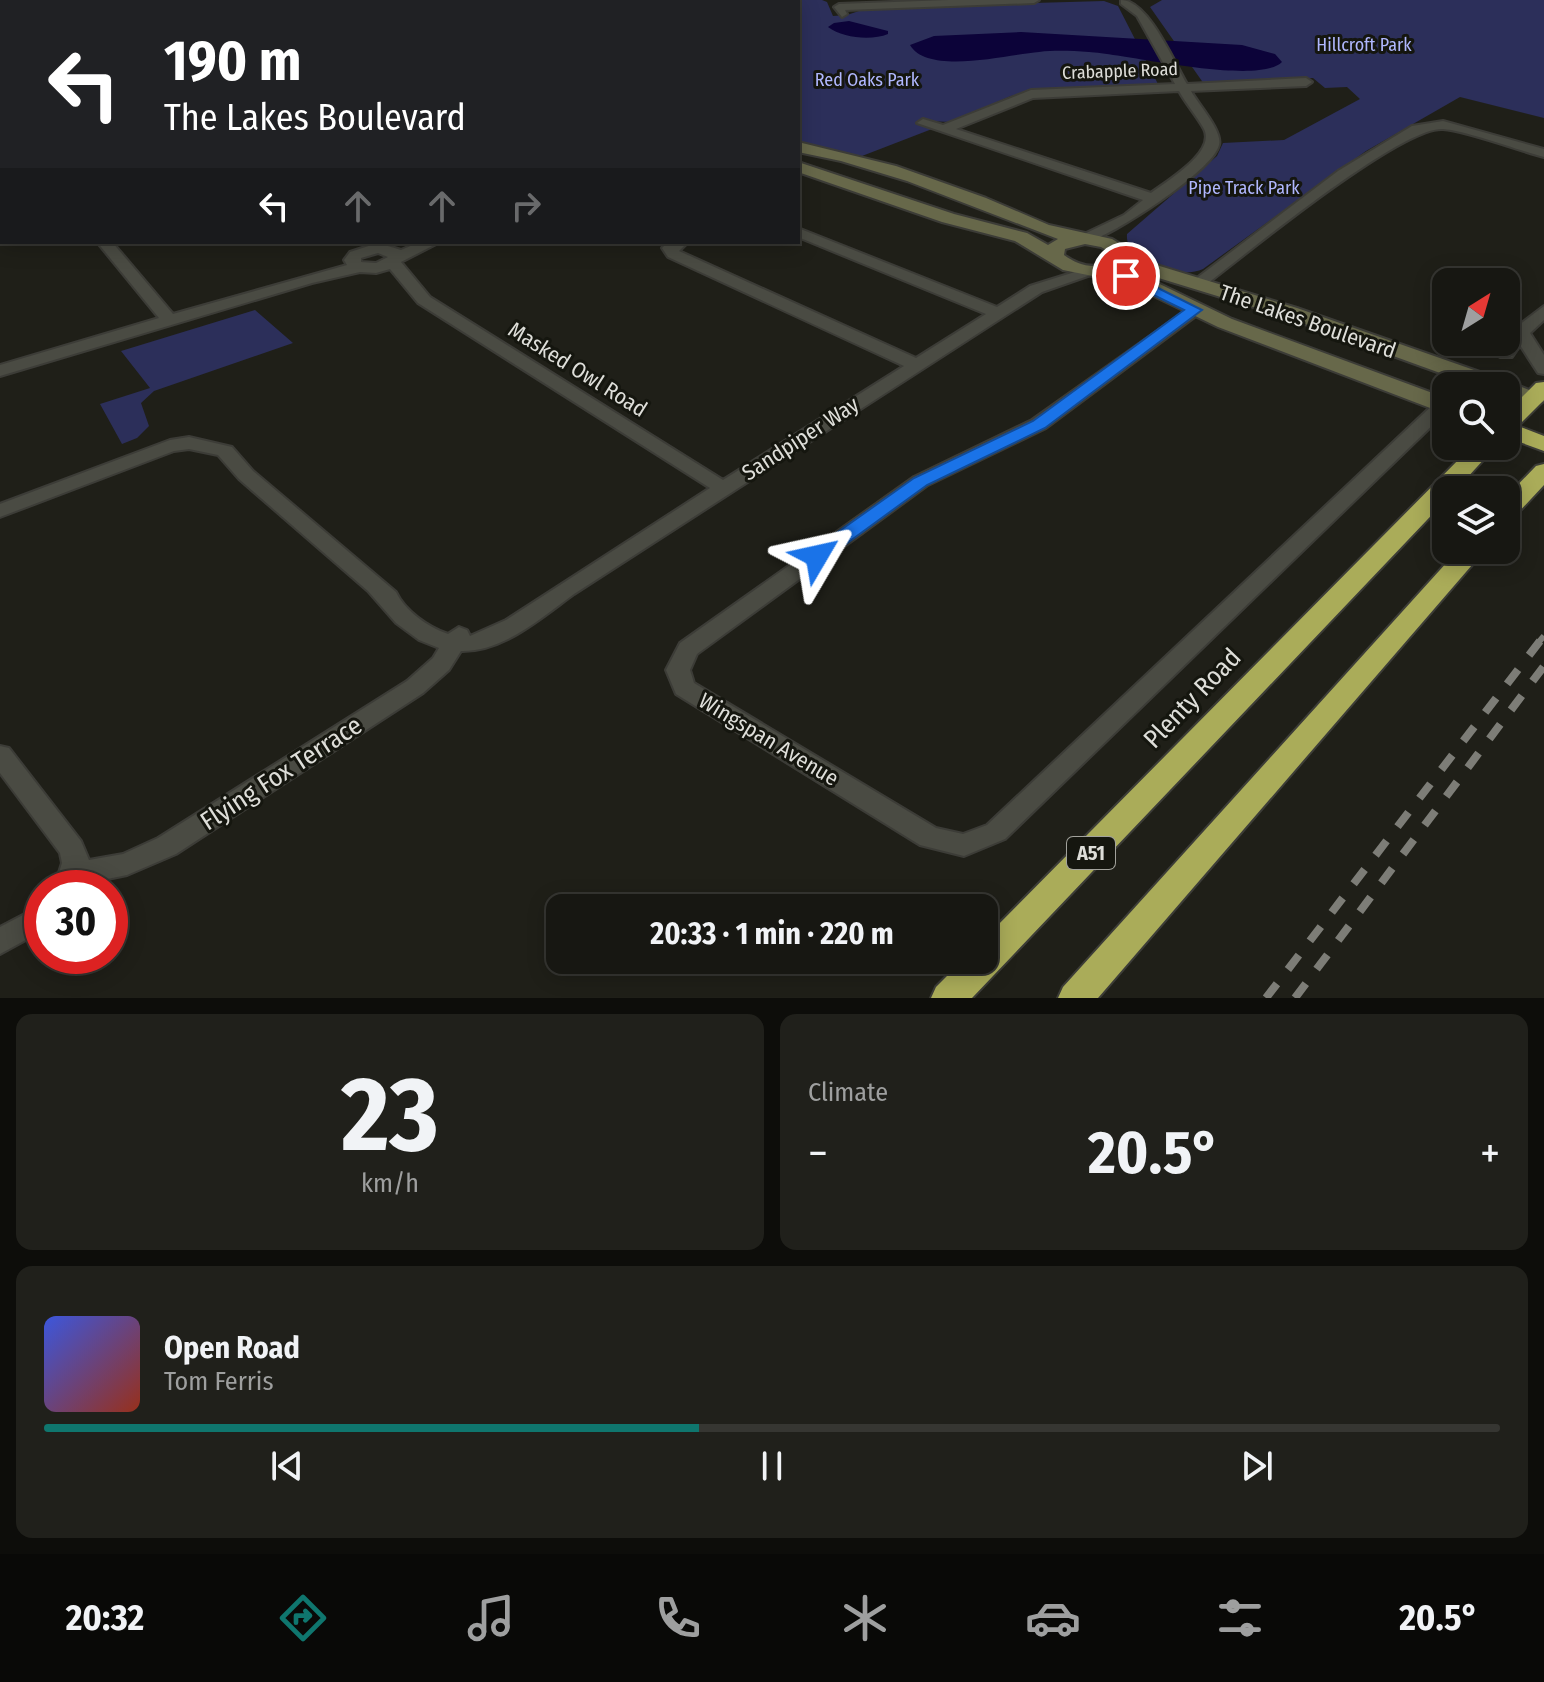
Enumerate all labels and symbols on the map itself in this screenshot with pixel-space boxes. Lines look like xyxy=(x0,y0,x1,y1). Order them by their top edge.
park label: Hillcroft Park xyxy=(1316,34,1412,56)
street label: Crabapple Road xyxy=(1062,58,1178,84)
park label: Red Oaks Park xyxy=(815,69,920,91)
park label: Pipe Track Park xyxy=(1188,177,1300,199)
pin xyxy=(1092,242,1160,310)
north arrow xyxy=(1432,268,1520,356)
street label: The Lakes Boulevard xyxy=(1216,279,1399,364)
street label: Masked Owl Road xyxy=(503,316,652,423)
street label: Sandpiper Way xyxy=(737,391,864,486)
position arrow xyxy=(775,514,859,598)
street label: Plenty Road xyxy=(1137,642,1248,755)
street label: Wingspan Avenue xyxy=(694,687,844,792)
street label: Flying Fox Terrace xyxy=(195,710,368,837)
road number: A51 xyxy=(1067,837,1115,869)
speed limit sign: 30 xyxy=(24,870,128,974)

